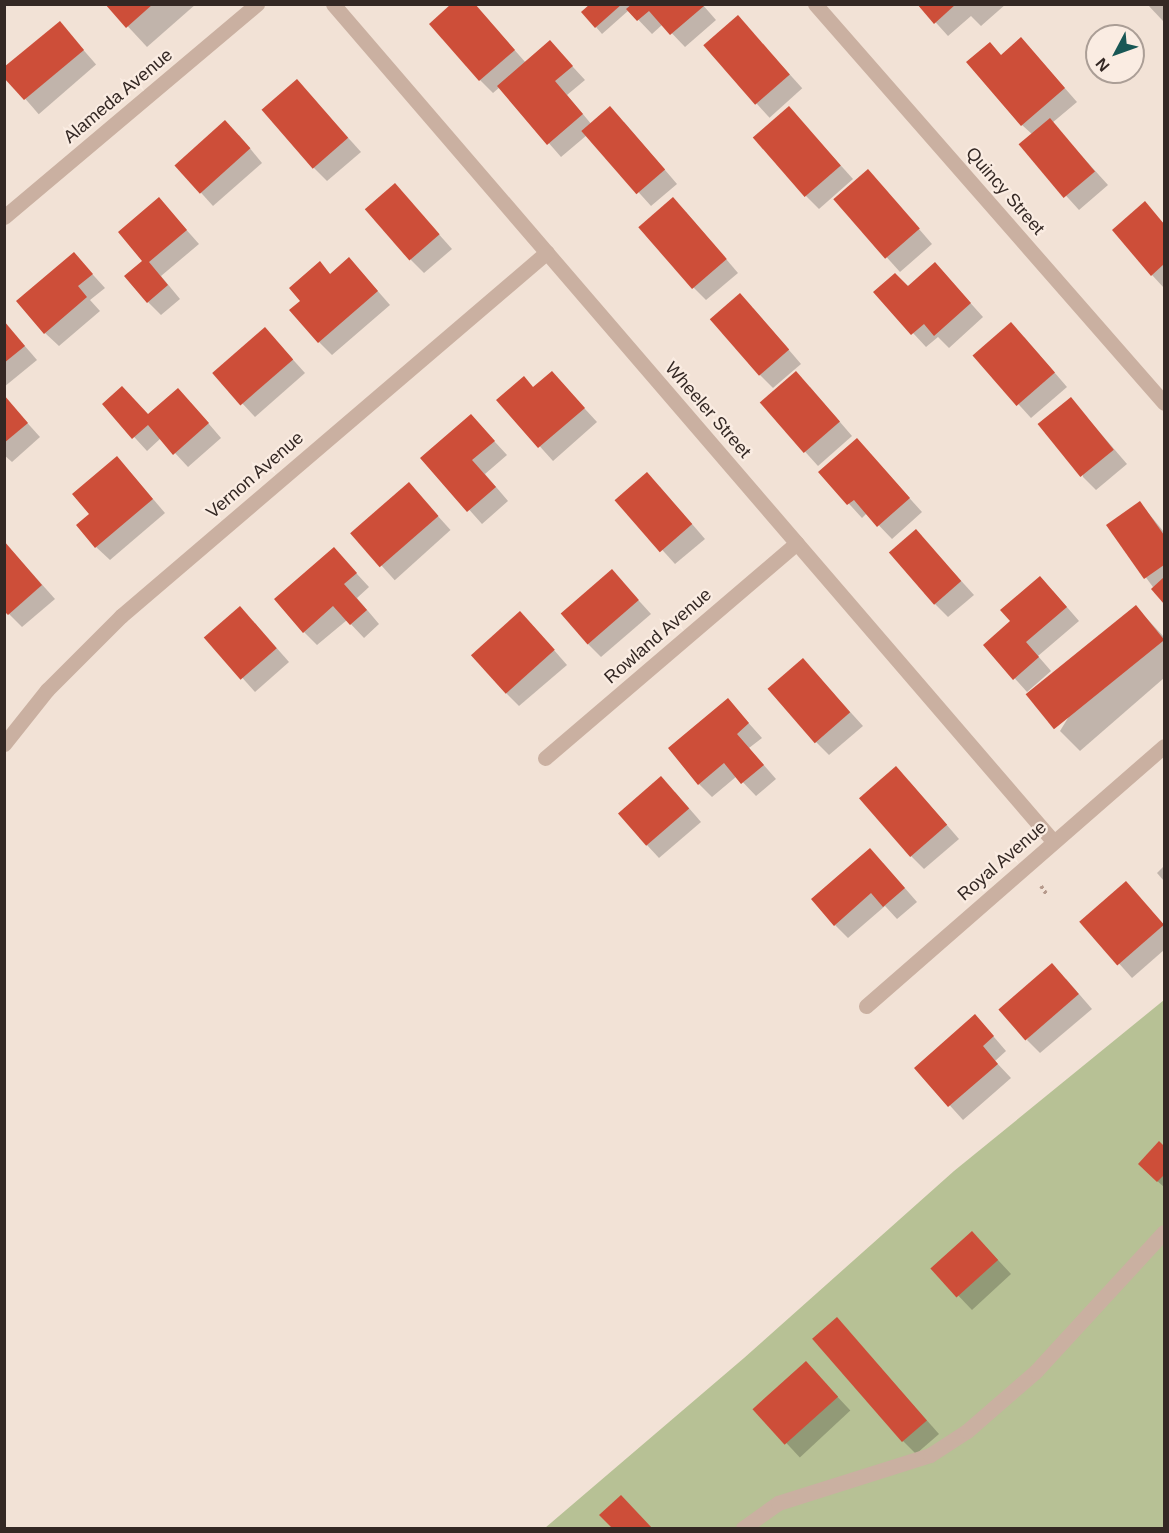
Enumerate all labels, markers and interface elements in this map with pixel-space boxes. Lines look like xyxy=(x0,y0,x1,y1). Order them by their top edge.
north arrow xyxy=(1085,24,1145,84)
street label: Alameda Avenue xyxy=(59,44,177,148)
text: N xyxy=(1092,55,1113,75)
street label: Quincy Street xyxy=(961,143,1049,239)
street label: Wheeler Street xyxy=(660,358,756,462)
street label: Vernon Avenue xyxy=(202,427,308,523)
street label: Rowland Avenue xyxy=(600,583,716,689)
street label: Royal Avenue xyxy=(953,816,1051,906)

